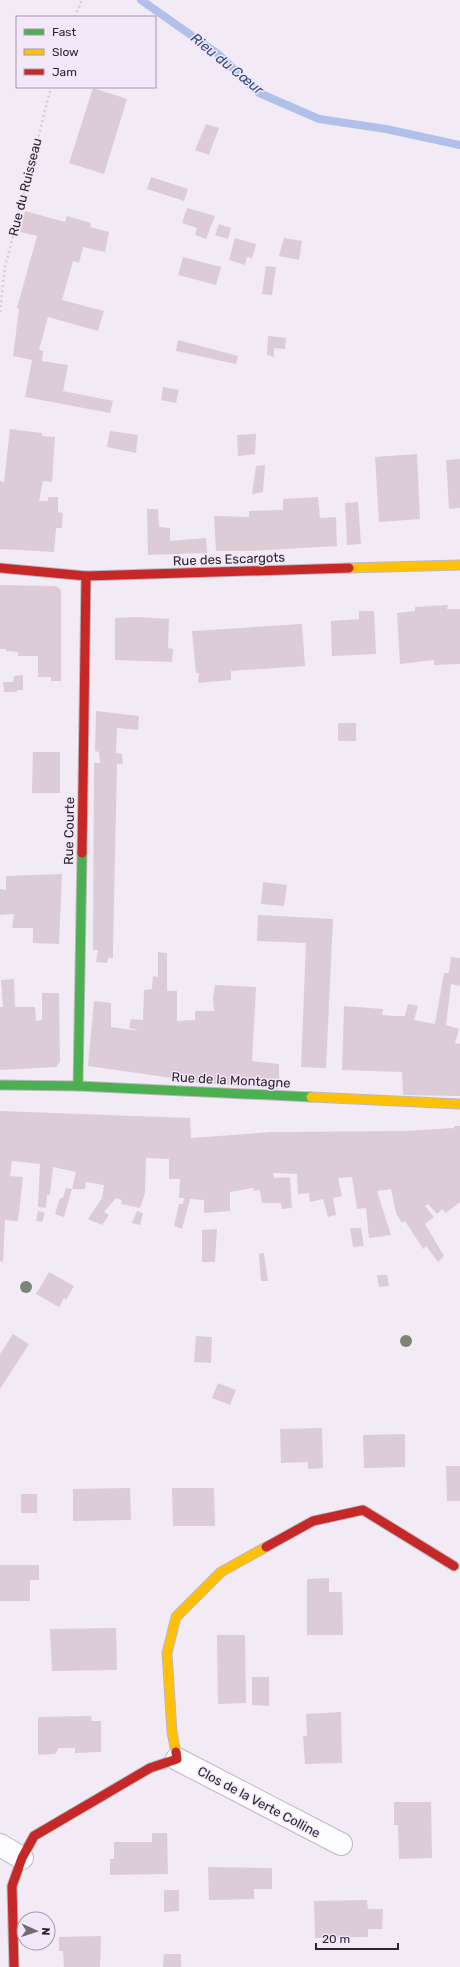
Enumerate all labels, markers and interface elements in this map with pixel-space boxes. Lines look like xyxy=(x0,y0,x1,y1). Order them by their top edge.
legend xyxy=(16,16,156,88)
text: Fast xyxy=(52,25,76,39)
water label: Rieu du Cœur xyxy=(187,29,267,99)
text: Slow xyxy=(52,45,79,59)
text: Jam xyxy=(52,65,77,79)
street label: Rue du Ruisseau xyxy=(6,136,44,238)
street label: Rue des Escargots xyxy=(173,550,286,569)
street label: Rue Courte xyxy=(61,797,77,865)
street label: Rue de la Montagne xyxy=(171,1069,291,1092)
street label: Clos de la Verte Colline xyxy=(195,1763,323,1841)
north arrow xyxy=(16,1911,56,1951)
scale bar xyxy=(316,1925,398,1951)
text: N xyxy=(39,1927,52,1936)
text: 20 m xyxy=(322,1932,350,1946)

